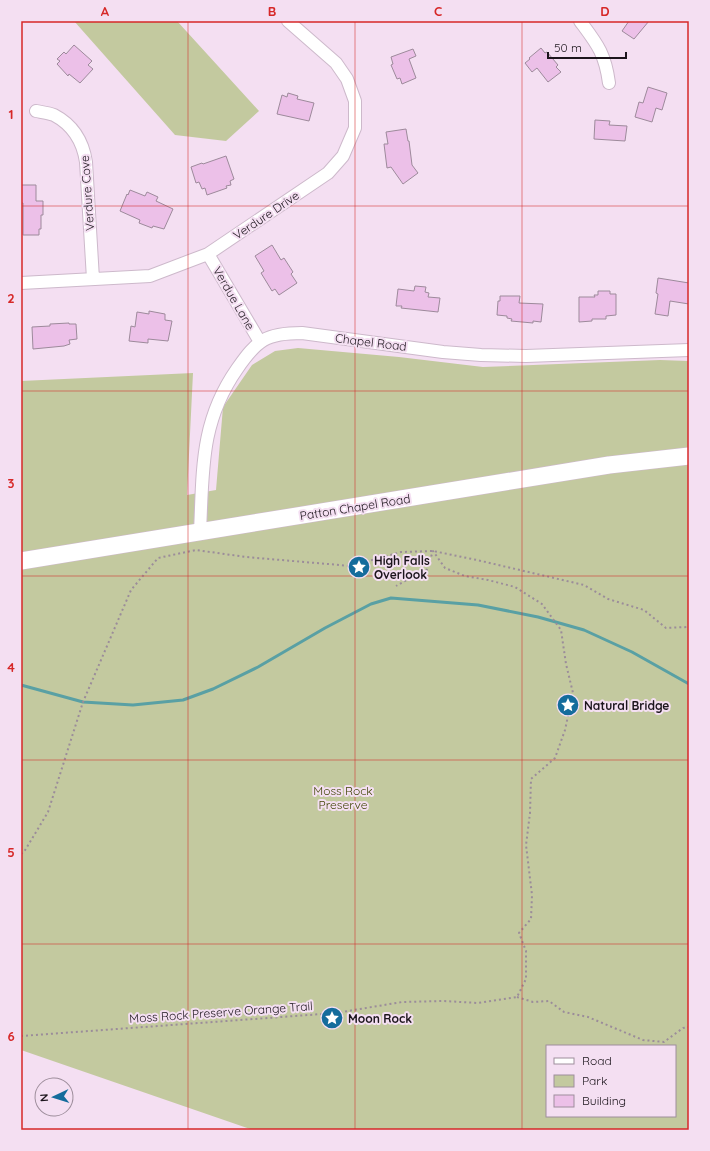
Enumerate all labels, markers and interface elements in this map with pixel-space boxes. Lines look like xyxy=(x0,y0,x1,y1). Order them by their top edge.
text: A xyxy=(101,3,110,19)
text: B xyxy=(268,3,276,19)
text: C xyxy=(434,3,442,19)
text: D xyxy=(600,3,610,19)
scale bar xyxy=(548,34,626,60)
text: 50 m xyxy=(554,40,582,55)
text: 1 xyxy=(8,106,14,122)
street label: Verdure Cove xyxy=(77,155,97,231)
street label: Verdure Drive xyxy=(230,187,302,243)
street label: Verdue Lane xyxy=(210,264,258,332)
text: 2 xyxy=(7,290,15,306)
street label: Chapel Road xyxy=(334,330,408,354)
text: 3 xyxy=(8,475,15,491)
street label: Patton Chapel Road xyxy=(299,491,411,523)
place label: High Falls Overlook xyxy=(374,553,430,582)
place icon: High Falls Overlook xyxy=(346,554,372,580)
text: 4 xyxy=(7,659,15,675)
place icon: Natural Bridge xyxy=(555,692,581,718)
place label: Natural Bridge xyxy=(584,698,669,713)
park label: Moss Rock Preserve xyxy=(313,783,373,812)
text: 5 xyxy=(7,844,15,860)
street label: Moss Rock Preserve Orange Trail xyxy=(129,998,313,1026)
place icon: Moon Rock xyxy=(319,1005,345,1031)
place label: Moon Rock xyxy=(348,1011,412,1026)
text: 6 xyxy=(7,1028,15,1044)
legend xyxy=(546,1045,676,1117)
text: Road xyxy=(582,1053,612,1068)
text: Park xyxy=(582,1073,607,1088)
north arrow xyxy=(34,1077,74,1117)
text: N xyxy=(37,1093,51,1102)
text: Building xyxy=(582,1093,626,1108)

